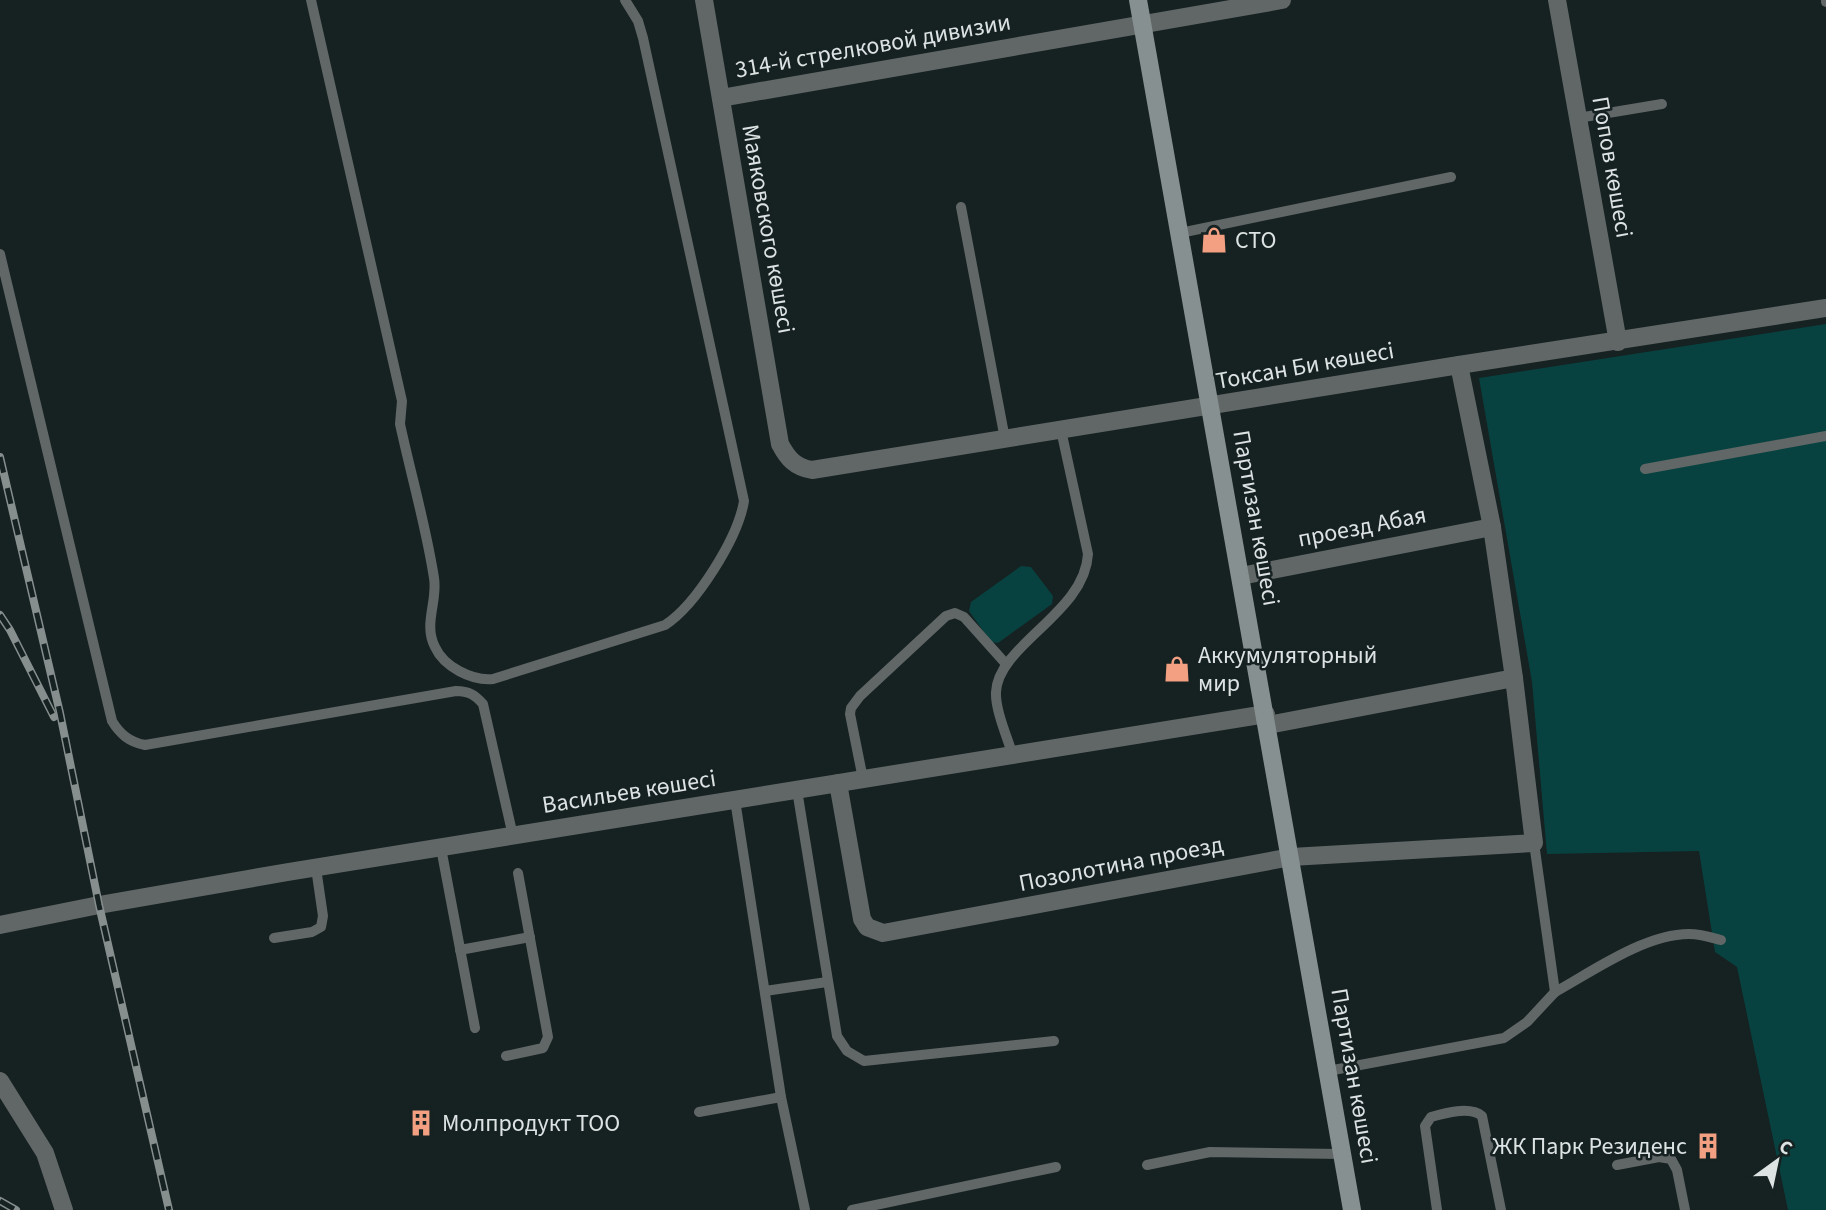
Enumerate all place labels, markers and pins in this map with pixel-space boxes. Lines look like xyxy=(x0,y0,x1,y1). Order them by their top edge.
place label: СТО xyxy=(1235,223,1277,258)
shop icon: СТО xyxy=(1199,225,1229,255)
place label: Аккумуляторный мир xyxy=(1198,638,1377,701)
shop icon: Аккумуляторный мир xyxy=(1162,654,1192,684)
place label: Молпродукт ТОО xyxy=(442,1106,620,1141)
building icon: Молпродукт ТОО xyxy=(406,1108,436,1138)
place label: ЖК Парк Резиденс xyxy=(1492,1129,1687,1164)
building icon: ЖК Парк Резиденс xyxy=(1693,1131,1723,1161)

